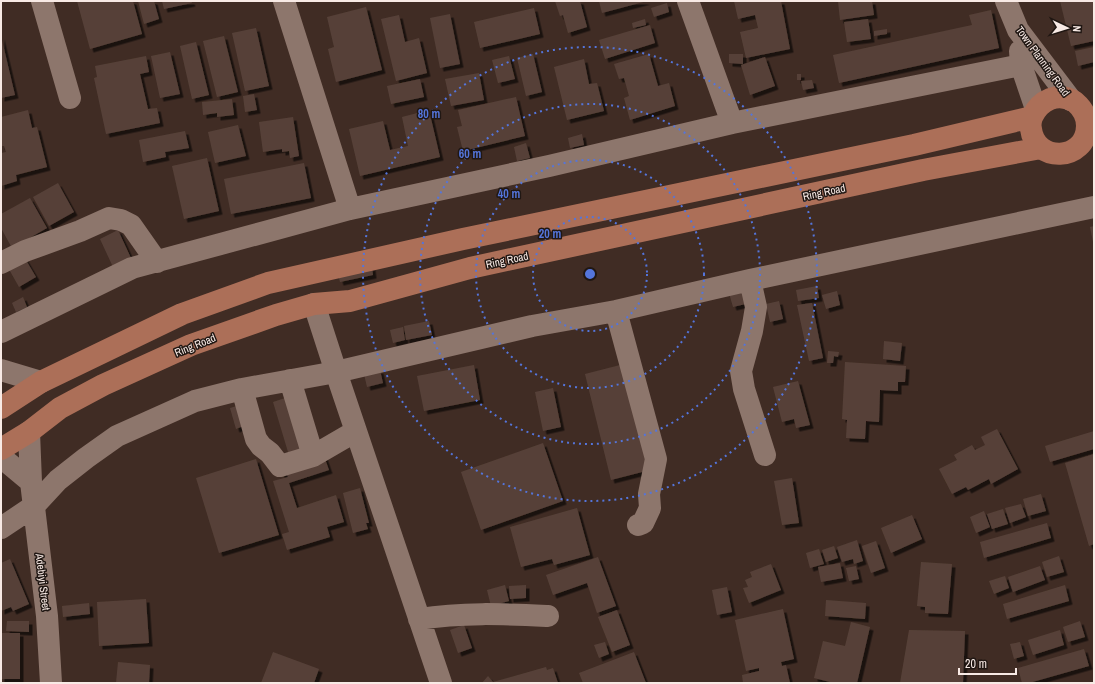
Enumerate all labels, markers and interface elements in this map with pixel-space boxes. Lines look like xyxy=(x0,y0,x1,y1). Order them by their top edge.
north arrow xyxy=(1047,8,1087,48)
street label: Town Planning Road xyxy=(1013,23,1073,99)
text: N xyxy=(1070,25,1084,32)
text: 80 m xyxy=(418,106,440,122)
text: 60 m xyxy=(459,146,481,162)
street label: Ring Road xyxy=(801,181,847,203)
text: 40 m xyxy=(498,186,520,202)
text: 20 m xyxy=(539,226,561,242)
street label: Ring Road xyxy=(484,249,530,271)
centre of rings xyxy=(583,267,597,281)
street label: Ring Road xyxy=(172,330,218,360)
street label: Adebiyi Street xyxy=(32,552,53,612)
scale bar xyxy=(959,650,1016,676)
text: 20 m xyxy=(965,656,987,672)

